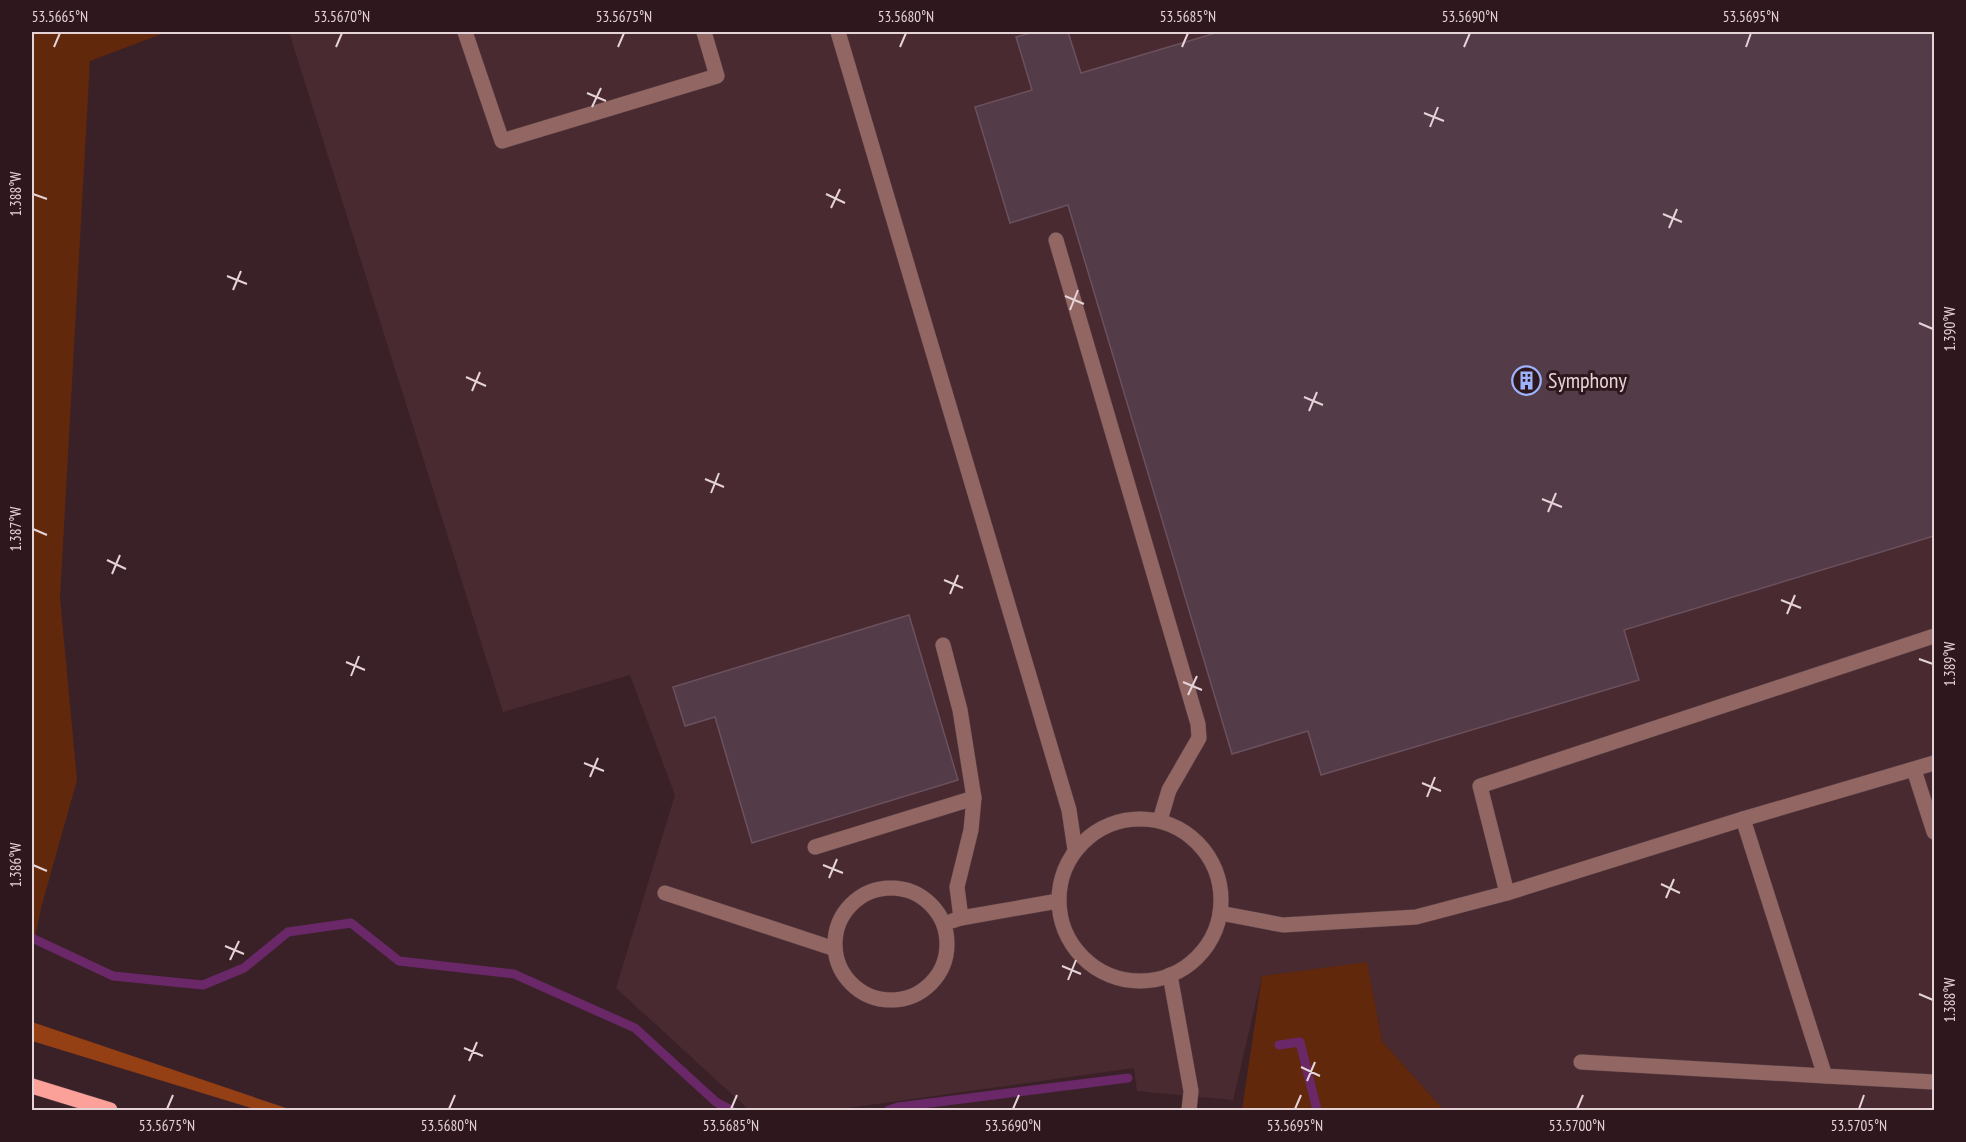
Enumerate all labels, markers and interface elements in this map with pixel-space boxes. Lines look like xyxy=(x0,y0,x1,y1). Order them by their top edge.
text: 53.5665°N xyxy=(32,7,88,26)
text: 53.5670°N xyxy=(314,7,370,26)
text: 53.5675°N xyxy=(596,7,652,26)
text: 53.5680°N xyxy=(878,7,934,26)
text: 53.5685°N xyxy=(1160,7,1216,26)
text: 53.5690°N xyxy=(1442,7,1498,26)
text: 53.5695°N xyxy=(1723,7,1779,26)
text: 1.388°W xyxy=(6,172,25,216)
text: 1.390°W xyxy=(1940,307,1959,351)
building icon: Symphony xyxy=(1511,364,1543,396)
place label: Symphony xyxy=(1548,366,1627,394)
text: 1.387°W xyxy=(6,507,25,551)
text: 1.389°W xyxy=(1940,642,1959,686)
text: 1.386°W xyxy=(6,843,25,887)
text: 1.388°W xyxy=(1940,978,1959,1022)
text: 53.5675°N xyxy=(139,1116,195,1135)
text: 53.5680°N xyxy=(421,1116,477,1135)
text: 53.5685°N xyxy=(703,1116,759,1135)
text: 53.5690°N xyxy=(985,1116,1041,1135)
text: 53.5695°N xyxy=(1267,1116,1323,1135)
text: 53.5700°N xyxy=(1549,1116,1605,1135)
text: 53.5705°N xyxy=(1831,1116,1887,1135)

